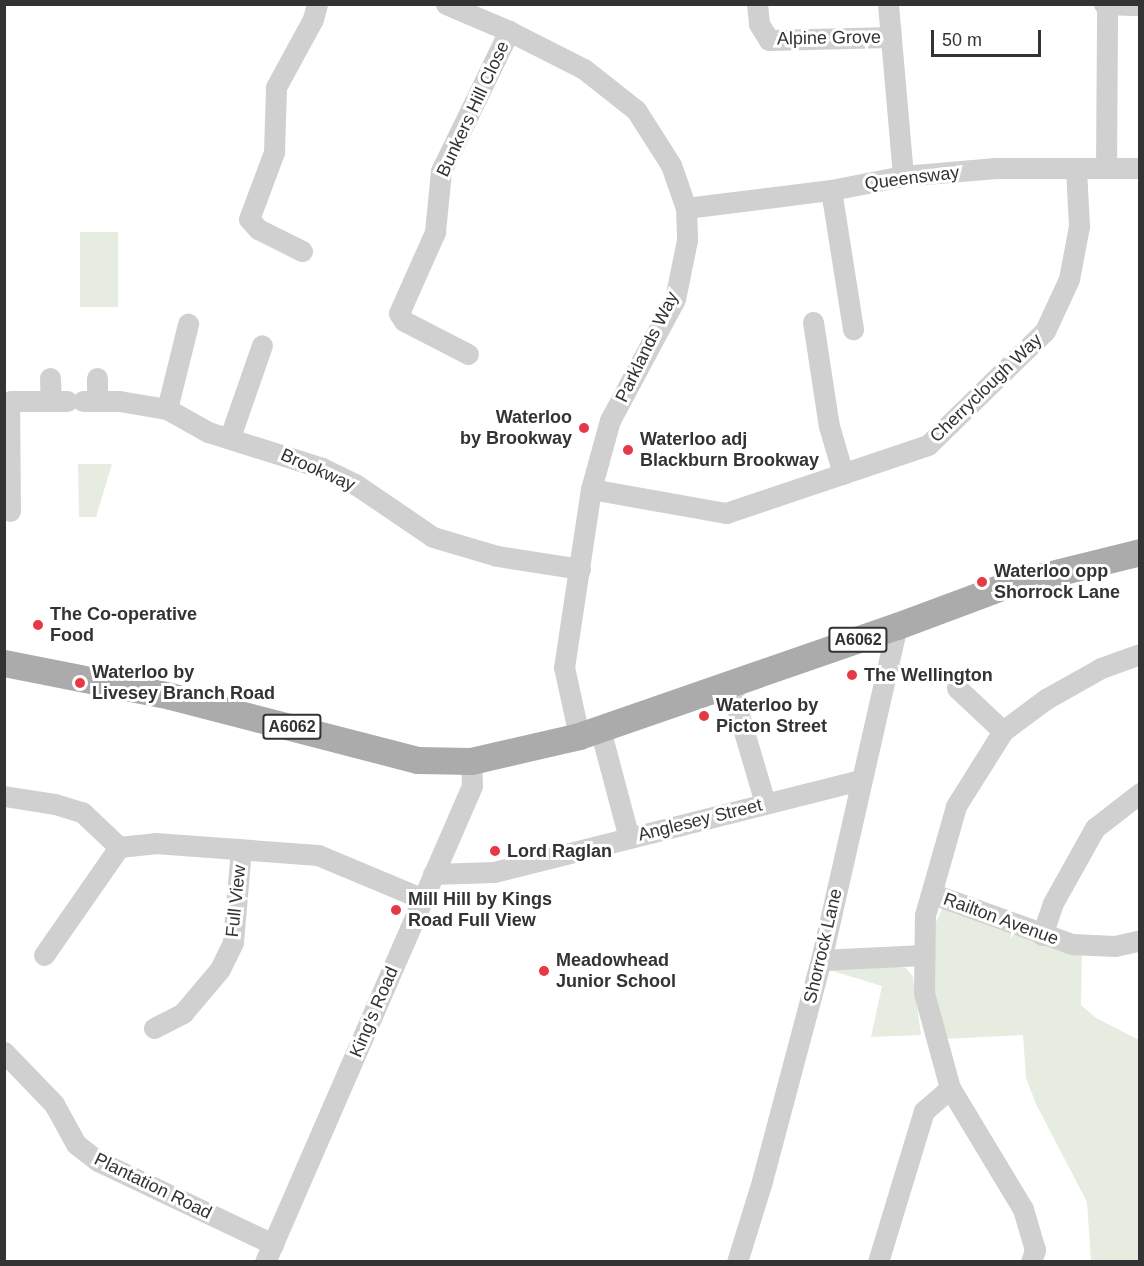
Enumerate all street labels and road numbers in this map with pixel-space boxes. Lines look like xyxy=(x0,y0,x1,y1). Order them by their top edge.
street label: Alpine Grove xyxy=(777,26,881,50)
street label: Bunkers Hill Close xyxy=(432,38,514,180)
street label: Queensway xyxy=(864,161,960,195)
street label: Parklands Way xyxy=(611,288,683,406)
street label: Cherryclough Way xyxy=(925,329,1047,447)
street label: Brookway xyxy=(278,444,358,496)
road number: A6062 xyxy=(828,627,888,653)
road number: A6062 xyxy=(262,714,322,740)
street label: Anglesey Street xyxy=(636,794,764,846)
street label: Full View xyxy=(221,864,251,938)
street label: Shorrock Lane xyxy=(799,887,847,1005)
street label: Railton Avenue xyxy=(940,888,1062,950)
street label: King's Road xyxy=(345,963,403,1061)
street label: Plantation Road xyxy=(91,1148,215,1224)

